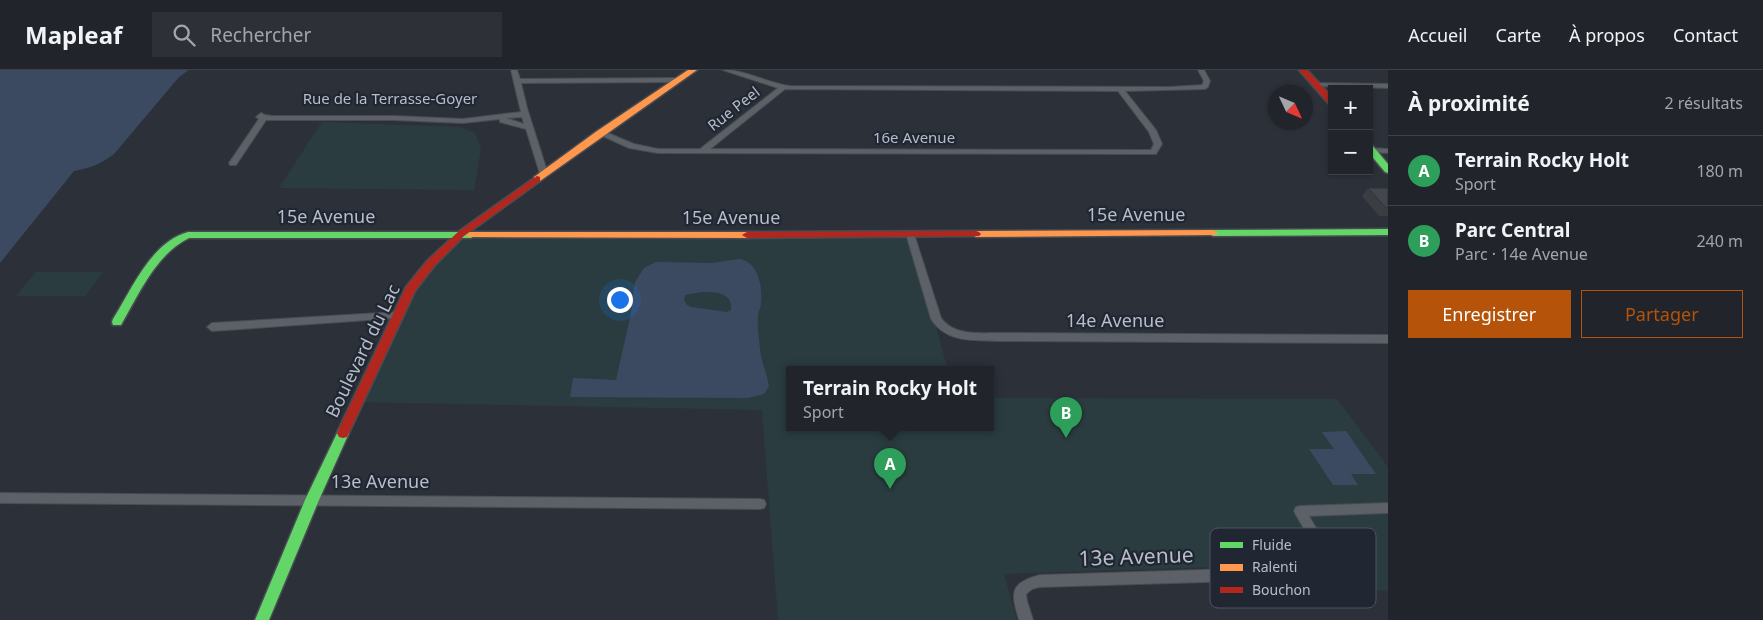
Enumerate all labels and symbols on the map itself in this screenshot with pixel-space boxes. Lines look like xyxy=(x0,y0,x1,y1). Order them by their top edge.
street label: Rue Peel xyxy=(703,82,764,135)
north arrow xyxy=(1268,85,1313,130)
street label: Rue de la Terrasse-Goyer xyxy=(303,88,477,108)
street label: 16e Avenue xyxy=(873,127,955,147)
street label: 15e Avenue xyxy=(1087,202,1185,226)
street label: 15e Avenue xyxy=(277,204,375,228)
street label: 15e Avenue xyxy=(682,205,780,229)
street label: Boulevard du Lac xyxy=(319,280,405,421)
your location xyxy=(607,287,633,313)
street label: 14e Avenue xyxy=(1066,308,1164,332)
pin: B xyxy=(1050,397,1082,438)
pin: A xyxy=(874,448,906,489)
street label: 13e Avenue xyxy=(331,469,429,493)
legend xyxy=(1210,528,1376,608)
text: Fluide xyxy=(1252,535,1292,554)
street label: 13e Avenue xyxy=(1078,540,1194,572)
text: Ralenti xyxy=(1252,557,1297,576)
text: Bouchon xyxy=(1252,580,1311,599)

